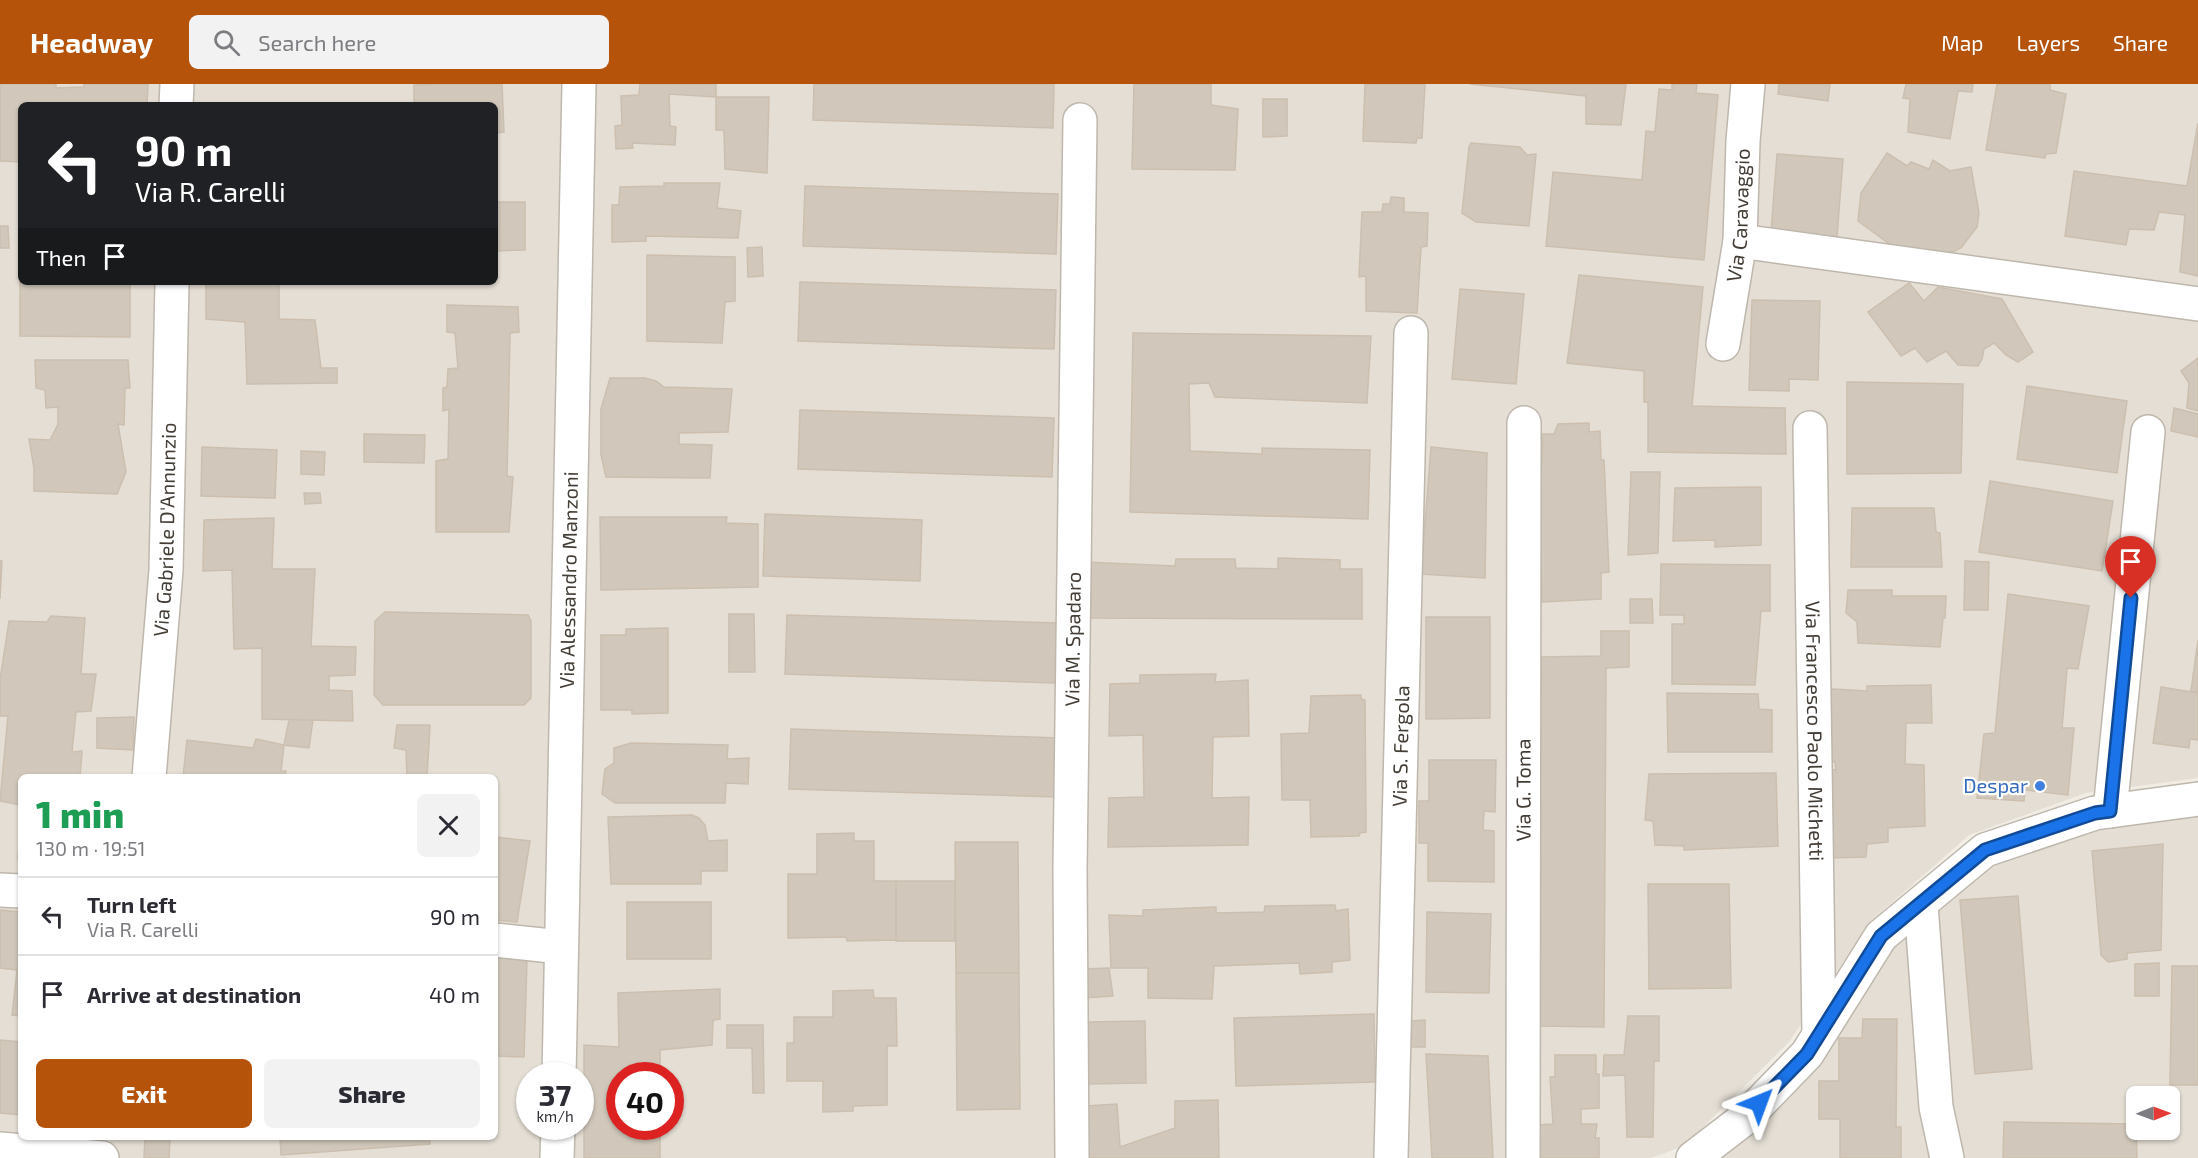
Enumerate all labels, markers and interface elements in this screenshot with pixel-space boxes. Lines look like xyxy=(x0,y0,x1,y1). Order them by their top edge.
search box xyxy=(189,15,609,69)
text: Headway xyxy=(30,25,153,59)
icon: search xyxy=(210,26,243,59)
text: Search here xyxy=(258,29,376,55)
text: Map xyxy=(1941,30,1983,55)
text: Layers xyxy=(2016,30,2080,55)
text: Share xyxy=(2113,30,2168,55)
text: 90 m xyxy=(135,124,232,174)
icon: left xyxy=(36,126,114,204)
street label: Via Caravaggio xyxy=(1720,148,1754,284)
text: Via R. Carelli xyxy=(135,175,286,207)
icon: arrive xyxy=(98,240,131,273)
text: Then xyxy=(36,244,86,270)
street label: Via Gabriele D'Annunzio xyxy=(148,422,180,638)
street label: Via Alessandro Manzoni xyxy=(554,471,582,689)
pin xyxy=(2105,536,2156,598)
icon: arrive xyxy=(2114,545,2147,578)
street label: Via M. Spadaro xyxy=(1059,572,1085,706)
street label: Via Francesco Paolo Michetti xyxy=(1802,601,1829,861)
street label: Via S. Fergola xyxy=(1387,685,1413,807)
street label: Via G. Toma xyxy=(1510,738,1535,842)
place label: Despar xyxy=(1963,773,2028,797)
marker: Despar xyxy=(2033,779,2047,793)
text: 1 min xyxy=(36,792,124,835)
button: close xyxy=(417,794,480,857)
text: 130 m · 19:51 xyxy=(36,836,146,860)
text: Turn left xyxy=(87,891,176,917)
icon: left xyxy=(36,900,69,933)
text: 90 m xyxy=(430,903,480,929)
text: Via R. Carelli xyxy=(87,917,199,941)
icon: arrive xyxy=(36,978,69,1011)
text: Arrive at destination xyxy=(87,981,301,1007)
text: 40 m xyxy=(429,981,480,1007)
button: Exit xyxy=(36,1059,252,1128)
button: Share xyxy=(264,1059,480,1128)
speed limit sign: 40 xyxy=(606,1062,684,1140)
position arrow xyxy=(1727,1071,1791,1135)
text: 37 xyxy=(539,1076,571,1112)
north arrow xyxy=(2126,1086,2180,1140)
map controls xyxy=(2126,1086,2180,1140)
text: km/h xyxy=(536,1107,574,1125)

